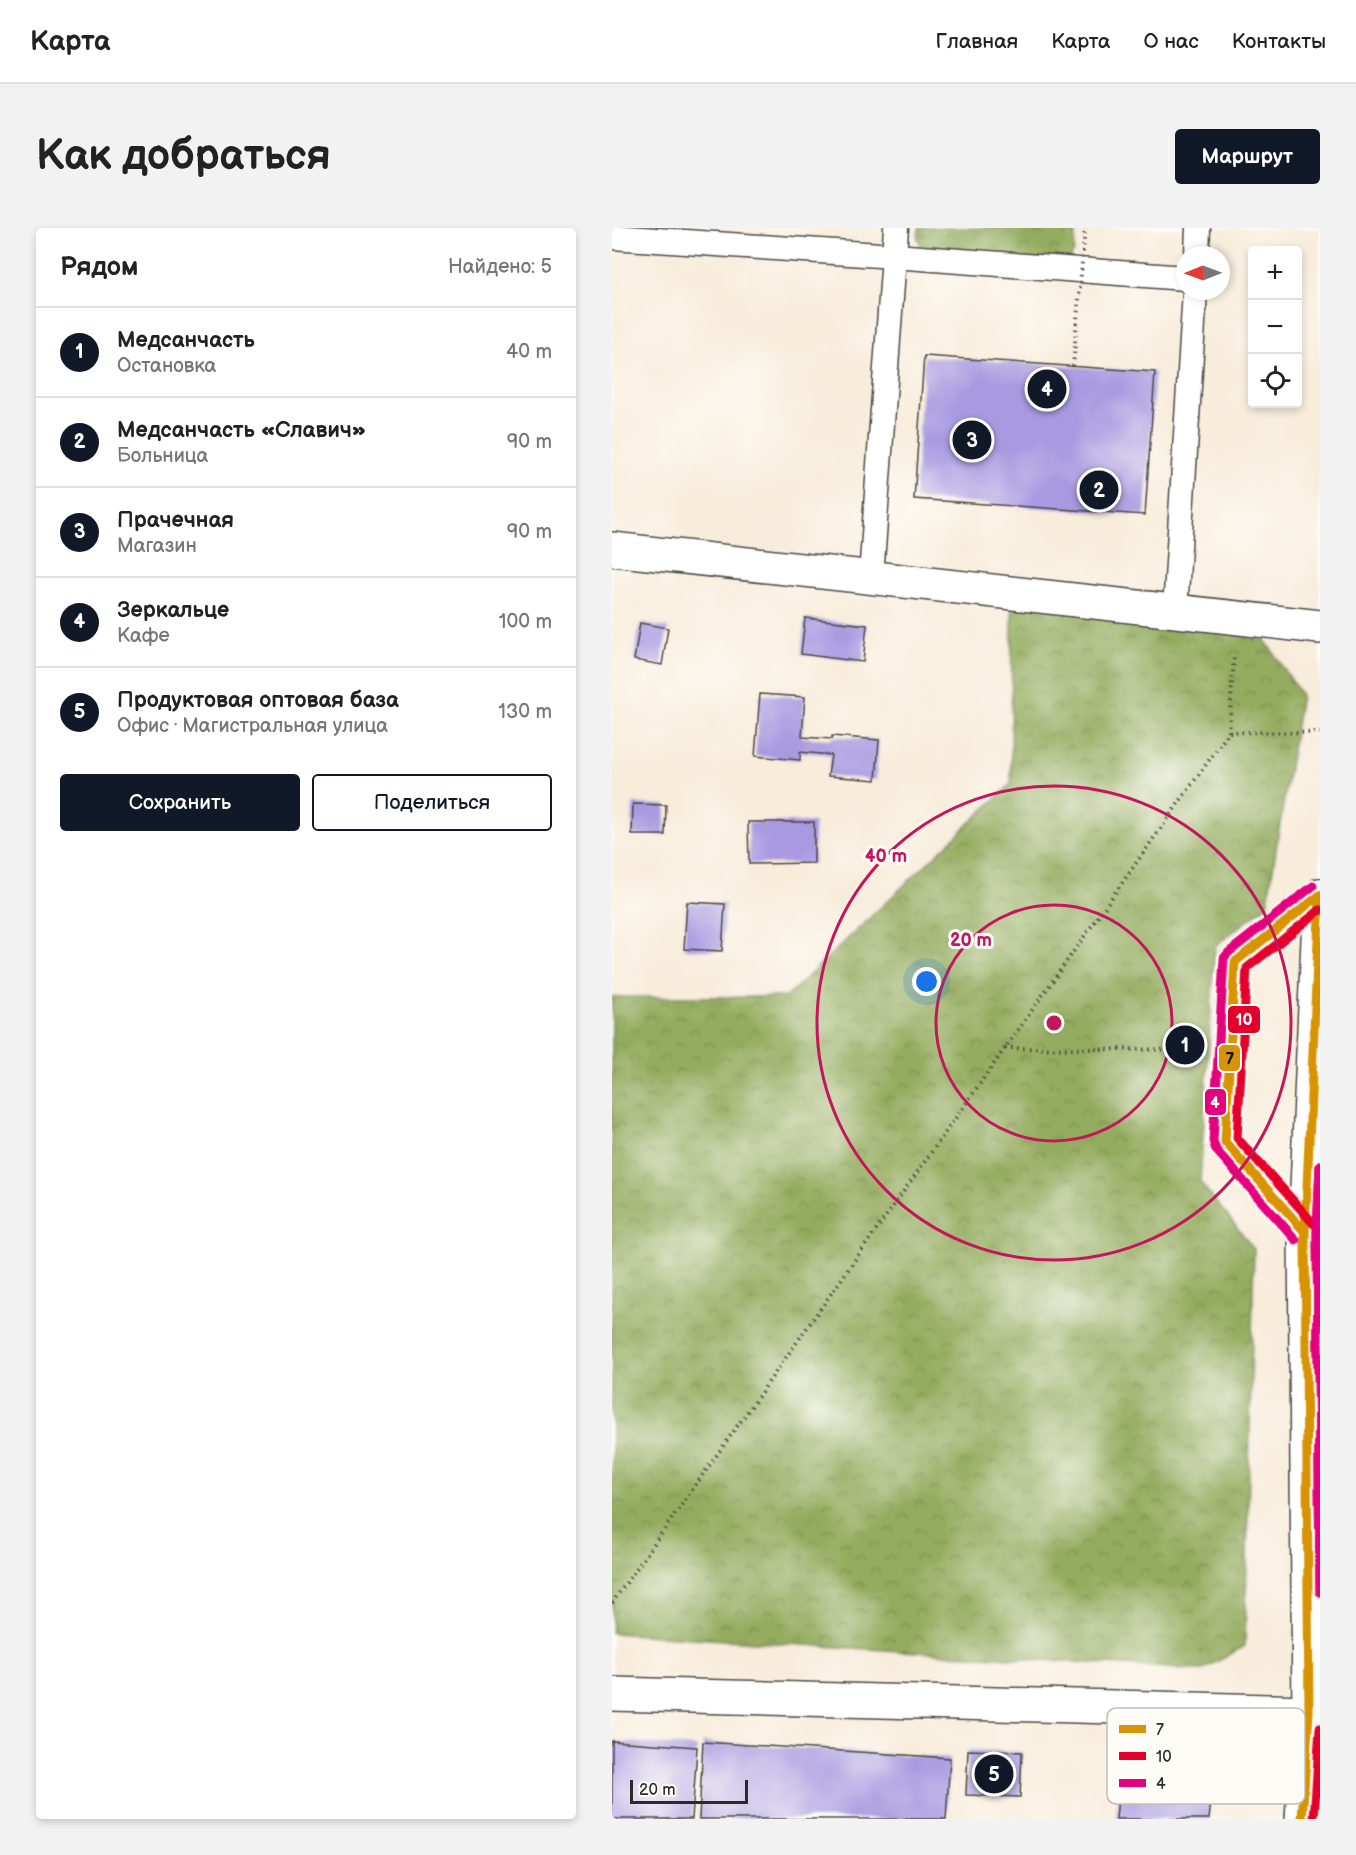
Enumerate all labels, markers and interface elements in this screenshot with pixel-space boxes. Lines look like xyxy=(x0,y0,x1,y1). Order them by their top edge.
text: Карта xyxy=(30,25,110,58)
text: Главная xyxy=(935,29,1018,54)
text: Карта xyxy=(1051,29,1110,54)
text: О нас xyxy=(1143,29,1199,54)
text: Контакты xyxy=(1232,29,1326,54)
button: Маршрут xyxy=(1175,129,1320,184)
text: Как добраться xyxy=(36,131,331,182)
north arrow xyxy=(1176,246,1230,300)
map controls xyxy=(1248,246,1302,408)
button: + xyxy=(1248,246,1302,300)
text: Рядом xyxy=(60,252,138,283)
text: Найдено: 5 xyxy=(448,255,552,279)
button: − xyxy=(1248,300,1302,354)
text: Медсанчасть xyxy=(117,327,255,354)
text: 1 xyxy=(75,340,84,364)
text: 40 m xyxy=(506,340,552,364)
text: Остановка xyxy=(117,354,216,378)
button: locate xyxy=(1248,354,1302,408)
pin: 4 xyxy=(1028,366,1066,412)
text: Медсанчасть «Славич» xyxy=(117,417,366,444)
pin: 3 xyxy=(952,418,992,462)
text: 2 xyxy=(74,430,85,454)
text: 90 m xyxy=(507,430,552,454)
text: Больница xyxy=(117,444,208,468)
pin: 2 xyxy=(1080,468,1118,512)
text: Прачечная xyxy=(117,507,234,534)
text: 3 xyxy=(74,520,85,544)
text: 90 m xyxy=(507,520,552,544)
text: Магазин xyxy=(117,534,197,558)
text: Зеркальце xyxy=(117,597,229,624)
text: 4 xyxy=(74,610,85,634)
text: 100 m xyxy=(499,610,552,634)
text: Кафе xyxy=(117,624,170,648)
text: Продуктовая оптовая база xyxy=(117,687,399,714)
text: 5 xyxy=(74,700,85,724)
text: 130 m xyxy=(498,700,552,724)
text: Офис · Магистральная улица xyxy=(117,714,388,738)
button: Сохранить xyxy=(60,774,300,831)
button: Поделиться xyxy=(312,774,552,831)
text: 40 m xyxy=(865,846,907,867)
text: 20 m xyxy=(950,930,992,951)
your location xyxy=(912,967,941,996)
line badge: 10 xyxy=(1227,1005,1261,1034)
text: 10 xyxy=(1236,1011,1252,1030)
centre of rings xyxy=(1044,1013,1064,1033)
pin: 1 xyxy=(1166,1022,1204,1068)
line badge: 7 xyxy=(1218,1044,1241,1072)
text: 7 xyxy=(1226,1050,1235,1069)
line badge: 4 xyxy=(1204,1088,1227,1116)
text: 4 xyxy=(1210,1094,1220,1113)
legend xyxy=(1107,1708,1305,1804)
text: 7 xyxy=(1156,1721,1164,1740)
text: 10 xyxy=(1156,1748,1172,1767)
pin: 5 xyxy=(974,1752,1013,1796)
text: 4 xyxy=(1156,1775,1166,1794)
scale bar xyxy=(630,1777,748,1804)
text: 20 m xyxy=(639,1781,675,1800)

